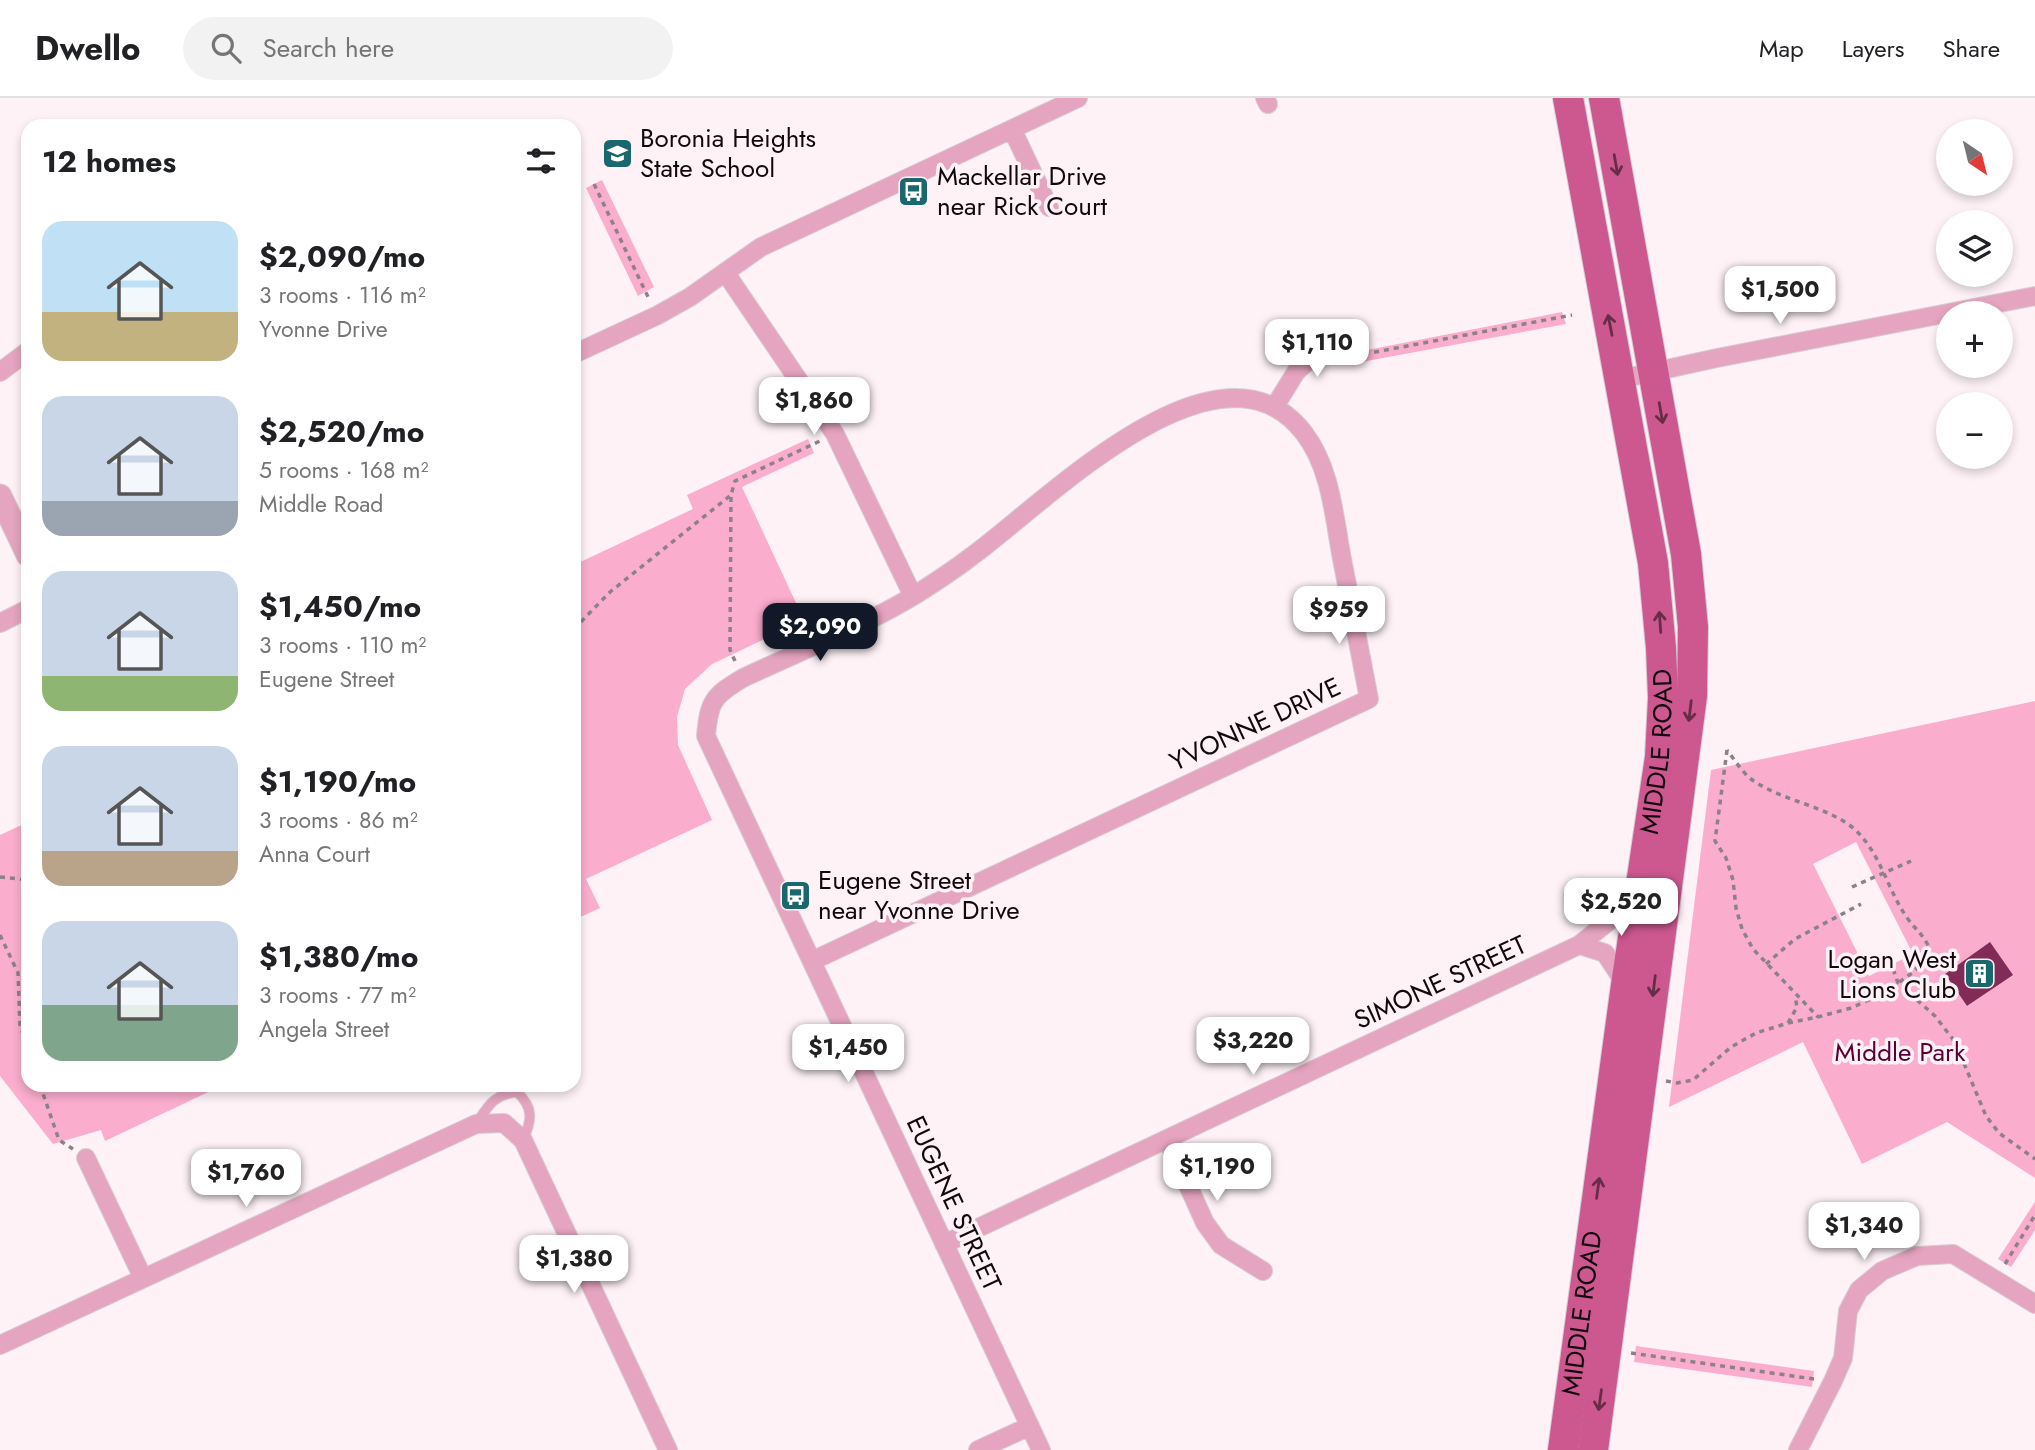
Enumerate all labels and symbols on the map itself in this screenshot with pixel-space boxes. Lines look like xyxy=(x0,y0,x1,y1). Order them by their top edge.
place label: Boronia Heights State School xyxy=(640,119,816,187)
north arrow xyxy=(1936,119,2012,196)
school or university icon: Boronia Heights State School xyxy=(600,136,634,170)
one-way arrow xyxy=(1610,153,1623,176)
place label: Mackellar Drive near Rick Court xyxy=(937,157,1108,225)
bus stop icon: Mackellar Drive near Rick Court xyxy=(897,174,931,208)
pin: $1,500 xyxy=(1723,266,1837,326)
one-way arrow xyxy=(1603,314,1617,337)
pin: $1,110 xyxy=(1260,320,1374,379)
pin: $1,860 xyxy=(757,378,871,437)
one-way arrow xyxy=(1655,401,1668,424)
pin: $959 xyxy=(1298,587,1380,646)
pin: $2,090 xyxy=(763,603,877,663)
one-way arrow xyxy=(1653,611,1666,634)
street label: YVONNE DRIVE xyxy=(1163,668,1347,780)
street label: MIDDLE ROAD xyxy=(1630,668,1682,837)
one-way arrow xyxy=(1684,700,1697,722)
place label: Eugene Street near Yvonne Drive xyxy=(818,861,1020,929)
bus stop icon: Eugene Street near Yvonne Drive xyxy=(778,878,812,912)
pin: $2,520 xyxy=(1564,878,1678,938)
street label: SIMONE STREET xyxy=(1348,925,1532,1039)
place label: Logan West Lions Club xyxy=(1828,940,1957,1008)
building icon: Logan West Lions Club xyxy=(1962,957,1996,991)
one-way arrow xyxy=(1648,974,1661,996)
pin: $3,220 xyxy=(1196,1018,1310,1077)
pin: $1,450 xyxy=(791,1024,905,1084)
park label: Middle Park xyxy=(1835,1033,1966,1071)
street label: EUGENE STREET xyxy=(897,1109,1011,1297)
pin: $1,190 xyxy=(1160,1144,1274,1203)
pin: $1,760 xyxy=(189,1150,303,1209)
one-way arrow xyxy=(1592,1177,1605,1200)
pin: $1,340 xyxy=(1807,1202,1921,1262)
street label: MIDDLE ROAD xyxy=(1552,1229,1611,1398)
pin: $1,380 xyxy=(517,1236,631,1295)
one-way arrow xyxy=(1594,1388,1607,1411)

